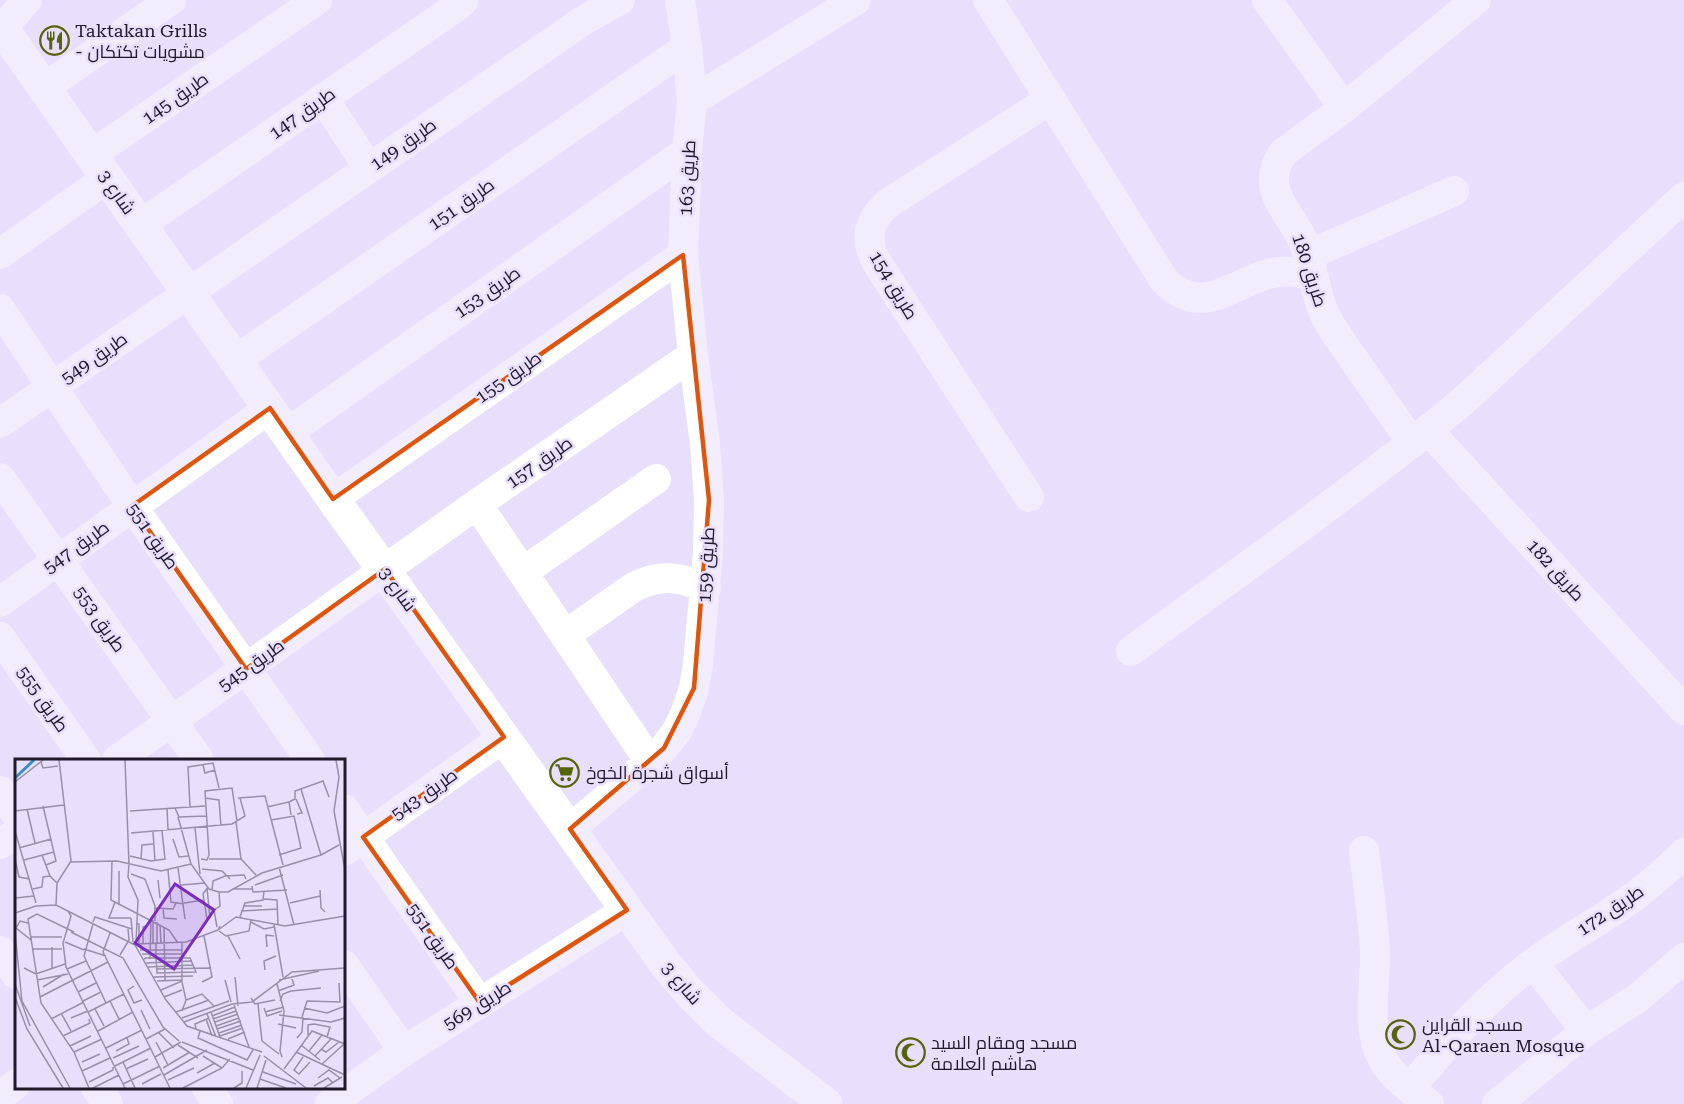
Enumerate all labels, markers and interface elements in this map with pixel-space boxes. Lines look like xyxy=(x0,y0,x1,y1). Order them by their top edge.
place label: Taktakan Grills - مشويات تكتكان xyxy=(75,20,207,63)
restaurant icon: Taktakan Grills - مشويات تكتكان xyxy=(38,24,70,56)
street label: طريق 145 xyxy=(138,68,213,130)
street label: طريق 147 xyxy=(265,83,340,145)
street label: طريق 149 xyxy=(366,114,441,176)
street label: طريق 163 xyxy=(675,140,701,217)
street label: شارع 3 xyxy=(93,166,140,219)
street label: طريق 151 xyxy=(424,174,499,236)
street label: طريق 180 xyxy=(1286,231,1332,310)
street label: طريق 154 xyxy=(864,247,923,324)
street label: طريق 153 xyxy=(450,262,525,324)
street label: طريق 549 xyxy=(57,328,132,390)
street label: طريق 155 xyxy=(471,347,546,409)
street label: طريق 157 xyxy=(502,432,577,494)
street label: طريق 551 xyxy=(121,499,183,574)
street label: طريق 547 xyxy=(39,516,114,579)
street label: طريق 159 xyxy=(694,527,720,604)
street label: طريق 182 xyxy=(1521,535,1589,607)
street label: شارع 3 xyxy=(373,563,421,616)
street label: طريق 553 xyxy=(68,582,130,657)
street label: طريق 545 xyxy=(214,634,289,697)
street label: طريق 555 xyxy=(11,662,73,737)
supermarket icon: أسواق شجرة الخوخ xyxy=(549,756,581,788)
inset map xyxy=(15,759,345,1089)
place label: أسواق شجرة الخوخ xyxy=(586,762,729,785)
street label: طريق 543 xyxy=(387,764,462,826)
street label: طريق 172 xyxy=(1573,880,1648,942)
street label: طريق 551 xyxy=(401,899,463,974)
street label: شارع 3 xyxy=(656,957,706,1010)
street label: طريق 569 xyxy=(439,976,516,1036)
place label: مسجد القراين Al-Qaraen Mosque xyxy=(1422,1014,1584,1056)
mosque icon: مسجد القراين Al-Qaraen Mosque xyxy=(1385,1018,1417,1050)
place label: مسجد ومقام السيد هاشم العلامة xyxy=(931,1032,1077,1076)
mosque icon: مسجد ومقام السيد هاشم العلامة xyxy=(894,1036,926,1068)

